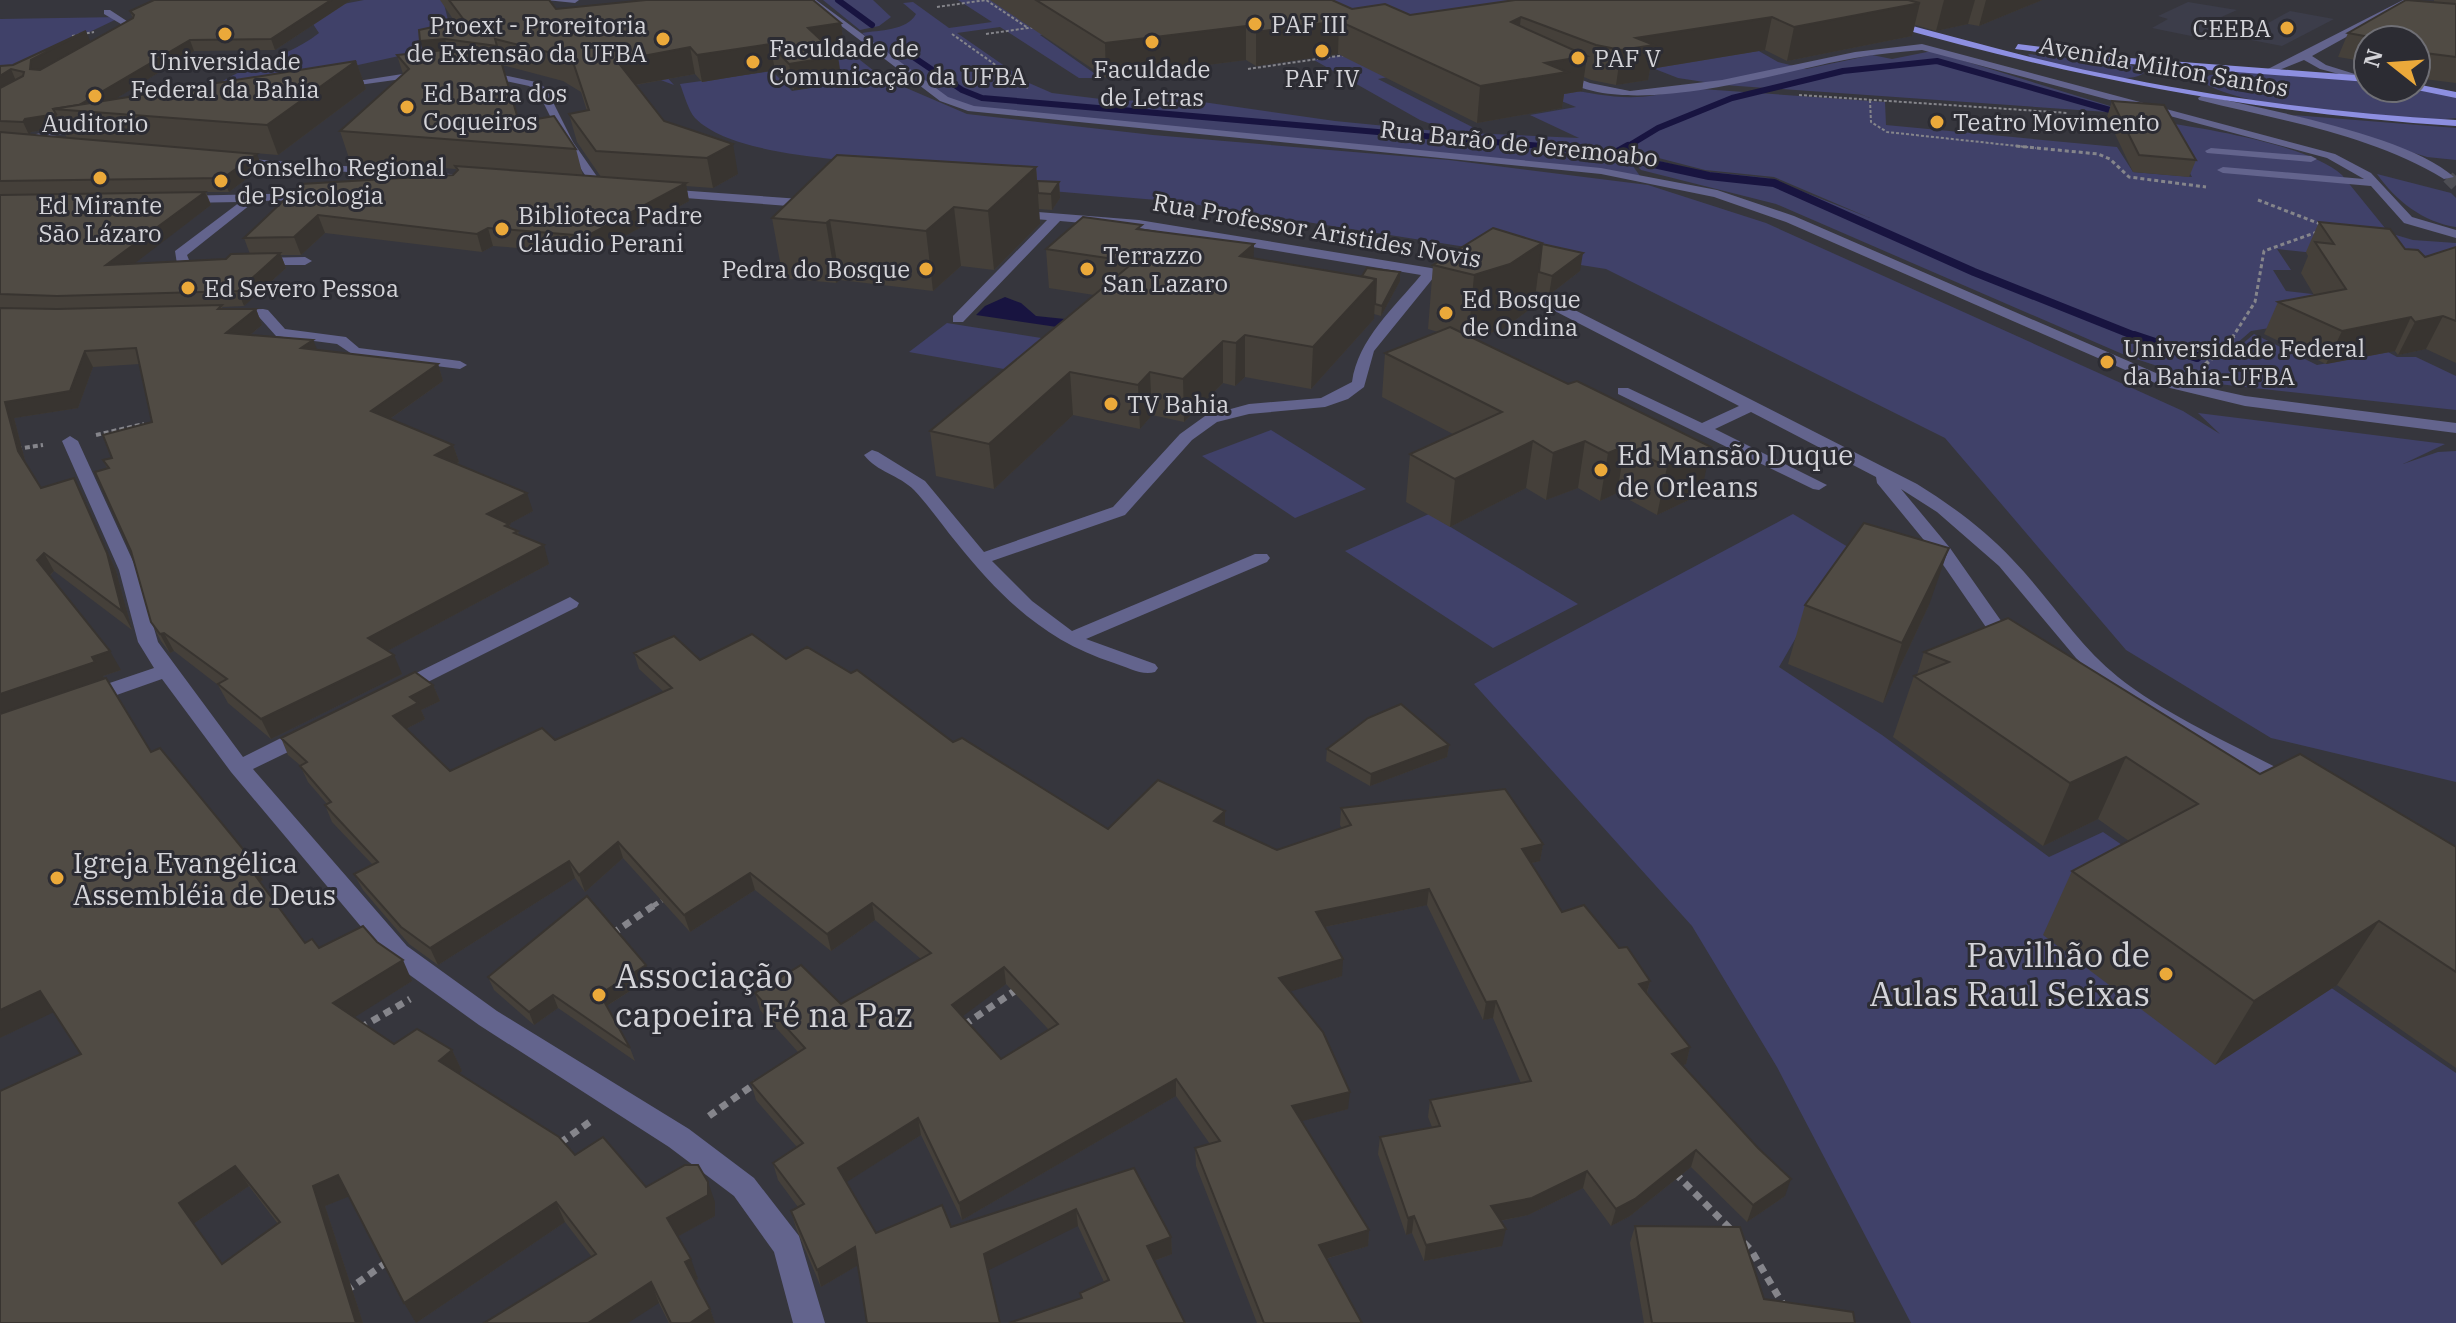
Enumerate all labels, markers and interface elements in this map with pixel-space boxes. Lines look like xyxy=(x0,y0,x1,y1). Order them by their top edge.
place label: PAF III xyxy=(1271,8,1347,40)
place label: Proext - Proreitoria de Extensão da UFBA xyxy=(407,9,648,69)
place label: CEEBA xyxy=(2193,12,2272,44)
marker: PAF III xyxy=(1246,15,1264,33)
marker: CEEBA xyxy=(2278,19,2296,37)
north arrow xyxy=(2352,24,2432,104)
marker: Universidade Federal da Bahia xyxy=(216,25,234,43)
street label: Avenida Milton Santos xyxy=(2037,28,2291,104)
marker: Proext - Proreitoria de Extensão da UFBA xyxy=(654,30,672,48)
place label: Faculdade de Comunicação da UFBA xyxy=(769,32,1027,92)
marker: Faculdade de Letras xyxy=(1143,33,1161,51)
marker: PAF IV xyxy=(1313,42,1331,60)
place label: PAF V xyxy=(1594,42,1661,74)
place label: Universidade Federal da Bahia xyxy=(130,45,320,105)
text: N xyxy=(2356,45,2389,71)
marker: PAF V xyxy=(1569,49,1587,67)
marker: Faculdade de Comunicação da UFBA xyxy=(744,53,762,71)
place label: Faculdade de Letras xyxy=(1094,53,1210,113)
place label: PAF IV xyxy=(1284,62,1360,94)
place label: Ed Barra dos Coqueiros xyxy=(423,77,567,137)
marker: Auditorio xyxy=(86,87,104,105)
marker: Ed Barra dos Coqueiros xyxy=(398,98,416,116)
place label: Teatro Movimento xyxy=(1953,106,2159,138)
place label: Auditorio xyxy=(42,107,148,139)
street label: Rua Barão de Jeremoabo xyxy=(1378,112,1660,174)
marker: Teatro Movimento xyxy=(1928,113,1946,131)
place label: Conselho Regional de Psicologia xyxy=(237,151,446,211)
marker: Ed Mirante São Lázaro xyxy=(91,169,109,187)
marker: Conselho Regional de Psicologia xyxy=(212,172,230,190)
street label: Rua Professor Aristides Novis xyxy=(1150,185,1484,275)
place label: Ed Mirante São Lázaro xyxy=(38,189,162,249)
place label: Biblioteca Padre Cláudio Perani xyxy=(518,199,702,259)
marker: Biblioteca Padre Cláudio Perani xyxy=(493,220,511,238)
place label: Terrazzo San Lazaro xyxy=(1103,239,1228,299)
place label: Pedra do Bosque xyxy=(721,253,910,285)
marker: Pedra do Bosque xyxy=(917,260,935,278)
marker: Terrazzo San Lazaro xyxy=(1078,260,1096,278)
place label: Ed Severo Pessoa xyxy=(204,272,399,304)
marker: Ed Severo Pessoa xyxy=(179,279,197,297)
place label: Ed Bosque de Ondina xyxy=(1462,283,1581,343)
marker: Ed Bosque de Ondina xyxy=(1437,304,1455,322)
place label: Universidade Federal da Bahia-UFBA xyxy=(2123,332,2365,392)
marker: Universidade Federal da Bahia-UFBA xyxy=(2098,353,2116,371)
place label: TV Bahia xyxy=(1127,388,1229,420)
marker: TV Bahia xyxy=(1102,395,1120,413)
place label: Ed Mansão Duque de Orleans xyxy=(1617,436,1853,505)
marker: Ed Mansão Duque de Orleans xyxy=(1592,461,1610,479)
place label: Igreja Evangélica Assembléia de Deus xyxy=(73,844,336,913)
marker: Igreja Evangélica Assembléia de Deus xyxy=(48,869,66,887)
place label: Pavilhão de Aulas Raul Seixas xyxy=(1870,932,2150,1015)
place label: Associação capoeira Fé na Paz xyxy=(615,953,913,1036)
marker: Pavilhão de Aulas Raul Seixas xyxy=(2157,965,2175,983)
marker: Associação capoeira Fé na Paz xyxy=(590,986,608,1004)

